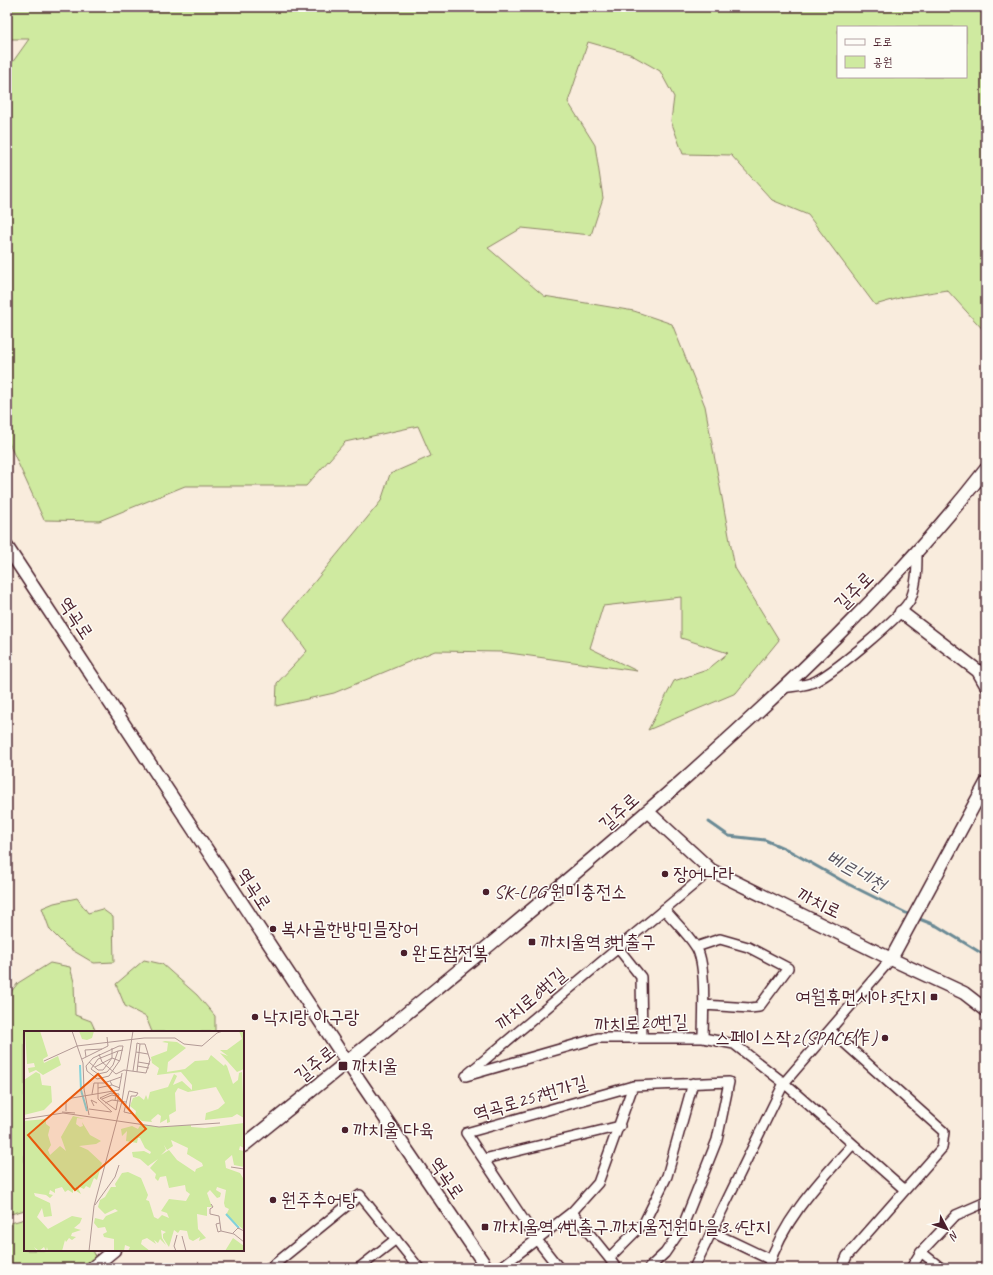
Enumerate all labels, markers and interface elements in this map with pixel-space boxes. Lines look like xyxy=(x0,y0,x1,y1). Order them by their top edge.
legend xyxy=(837,26,967,78)
text: 도로 xyxy=(873,34,892,50)
text: 공원 xyxy=(873,54,892,70)
street label: 길주로 xyxy=(829,566,879,616)
street label: 역곡로 xyxy=(53,592,99,644)
street label: 길주로 xyxy=(594,788,644,836)
water label: 베르네천 xyxy=(822,844,892,898)
place label: 장어나라 xyxy=(673,862,735,886)
street label: 역곡로 xyxy=(231,863,277,915)
marker: 장어나라 xyxy=(660,869,670,879)
place label: SK-LPG 원미충전소 xyxy=(494,880,627,904)
street label: 까치로 xyxy=(793,882,845,924)
marker: SK-LPG 원미충전소 xyxy=(481,887,491,897)
place label: 복사골한방민믈장어 xyxy=(281,917,419,941)
marker: 복사골한방민믈장어 xyxy=(268,924,278,934)
place label: 까치울역3번출구 xyxy=(540,930,656,954)
marker: 까치울역3번출구 xyxy=(527,937,537,947)
place label: 완도참전복 xyxy=(412,941,488,965)
marker: 완도참전복 xyxy=(399,948,409,958)
street label: 까치로6번길 xyxy=(491,962,571,1036)
place label: 여월휴먼시아3단지 xyxy=(795,985,926,1009)
marker: 여월휴먼시아3단지 xyxy=(929,992,939,1002)
place label: 낙지랑 아구랑 xyxy=(263,1005,360,1029)
street label: 까치로20번길 xyxy=(594,1009,688,1037)
marker: 낙지랑 아구랑 xyxy=(250,1012,260,1022)
place label: 스페이스작2(SPACE作) xyxy=(715,1026,879,1050)
inset map xyxy=(24,1031,244,1251)
marker: 스페이스작2(SPACE作) xyxy=(880,1033,890,1043)
street label: 길주로 xyxy=(290,1040,340,1088)
place label: 까치울 xyxy=(352,1054,398,1078)
marker: 까치울 xyxy=(337,1060,349,1072)
street label: 역곡로257번가길 xyxy=(470,1070,590,1126)
place label: 까치울 다육 xyxy=(353,1118,434,1142)
marker: 까치울 다육 xyxy=(340,1125,350,1135)
street label: 역곡로 xyxy=(424,1152,470,1204)
place label: 원주추어탕 xyxy=(281,1188,358,1212)
marker: 원주추어탕 xyxy=(268,1195,278,1205)
north arrow xyxy=(927,1209,967,1249)
place label: 까치울역4번출구.까치울전원마을3.4단지 xyxy=(493,1215,771,1239)
marker: 까치울역4번출구.까치울전원마을3.4단지 xyxy=(480,1222,490,1232)
text: N xyxy=(946,1228,962,1244)

